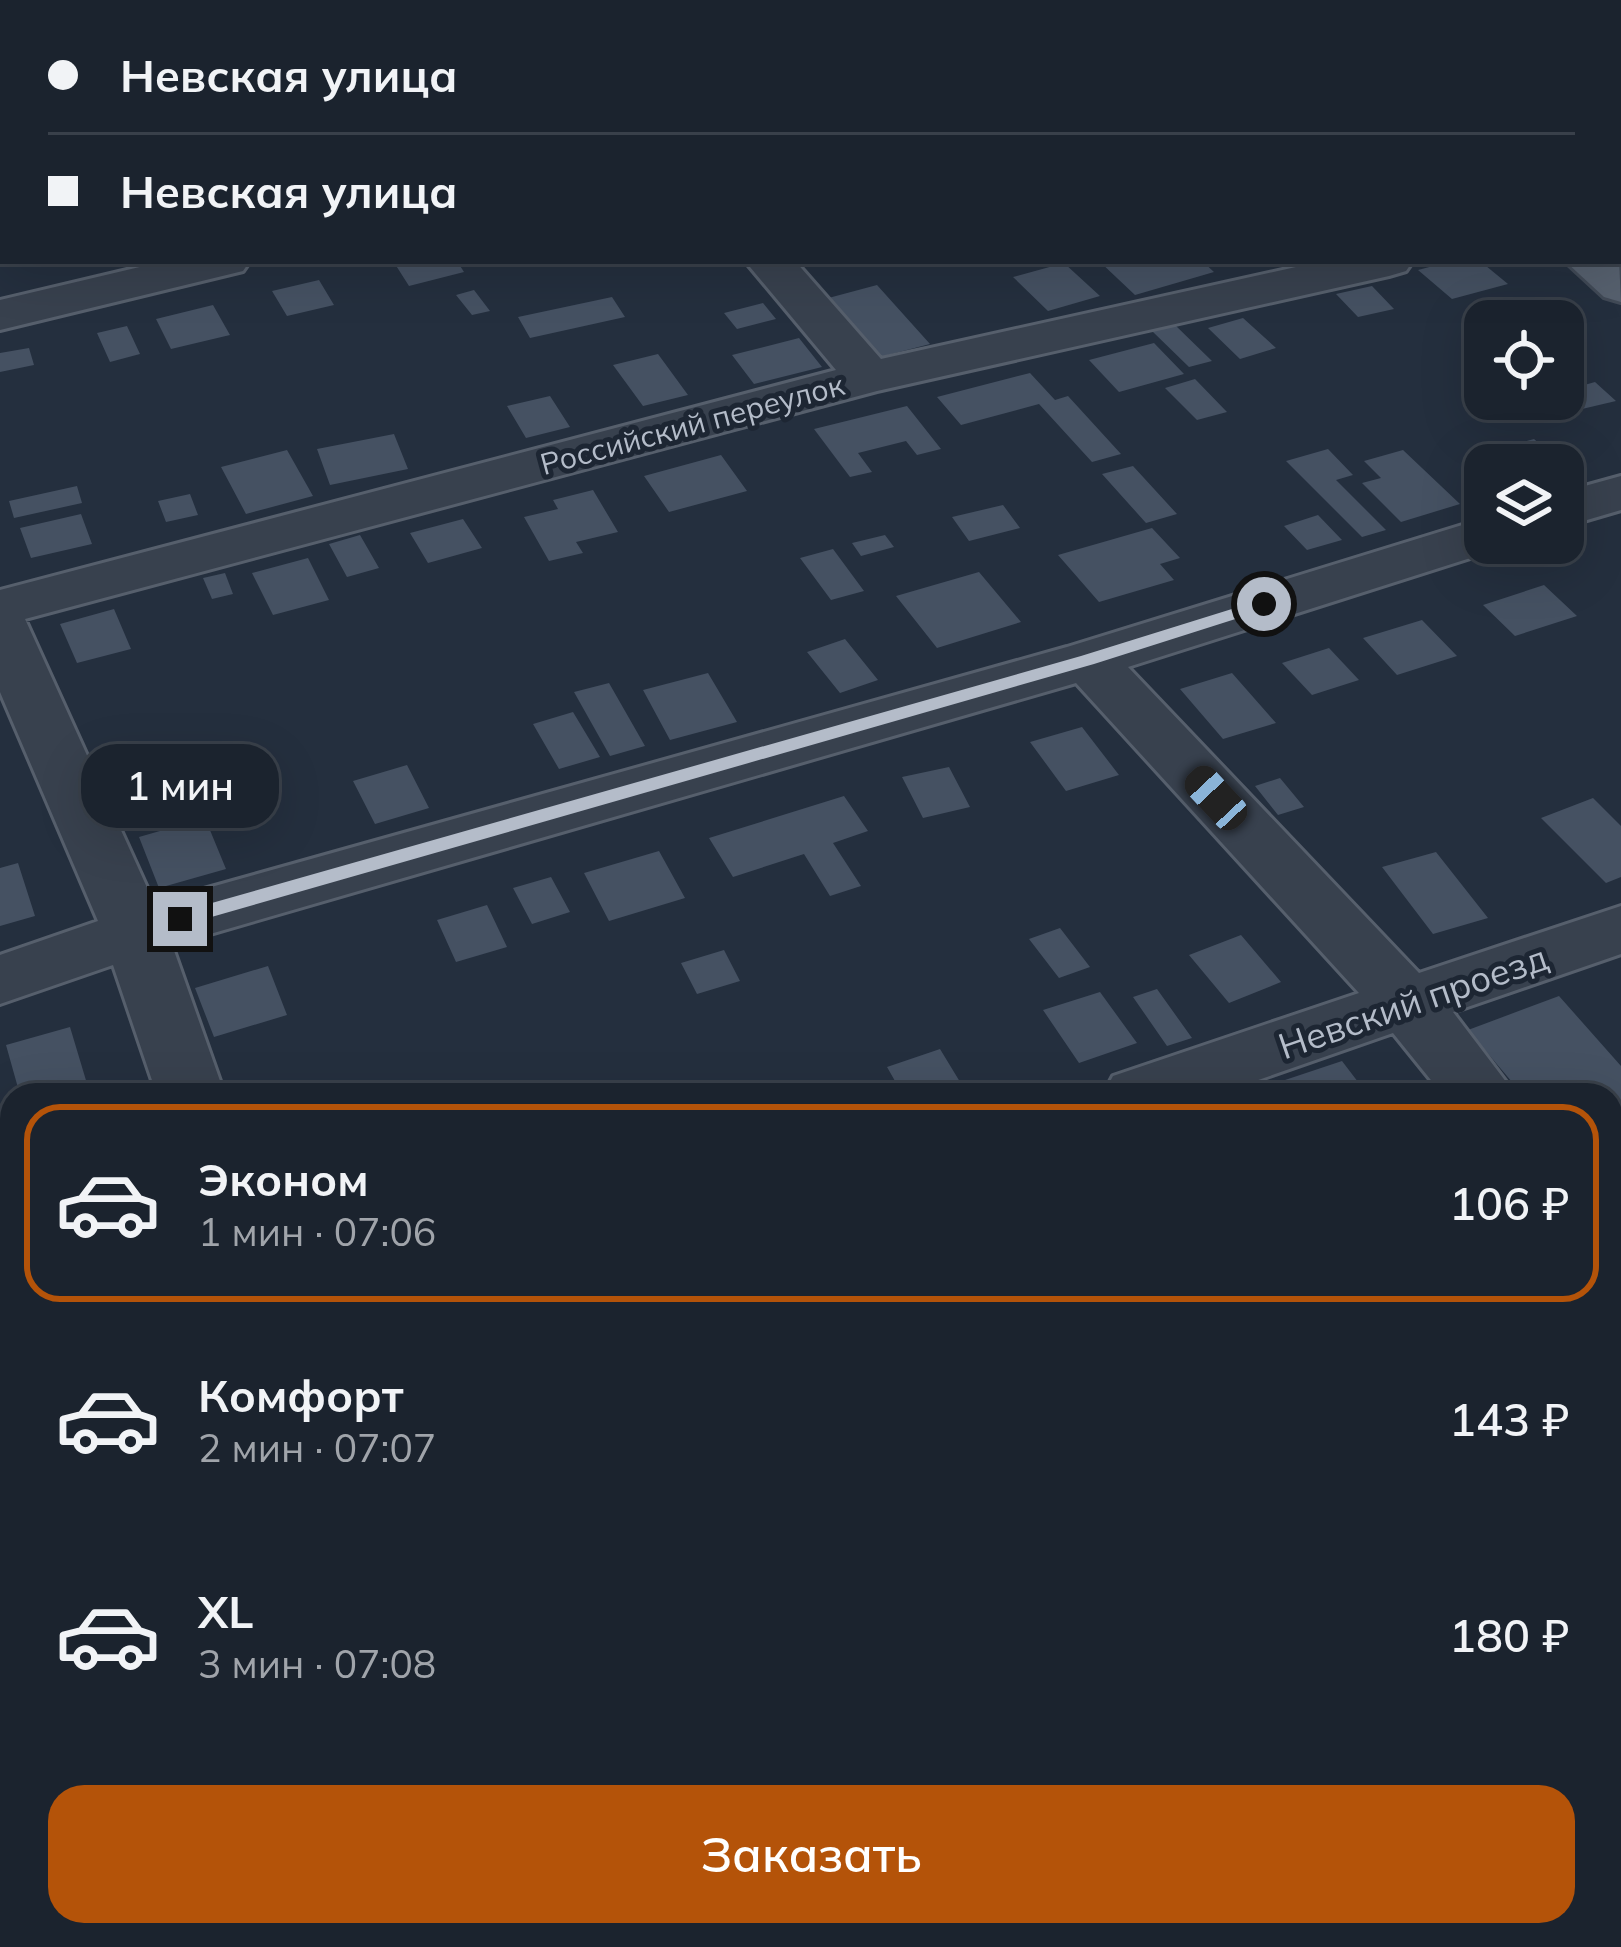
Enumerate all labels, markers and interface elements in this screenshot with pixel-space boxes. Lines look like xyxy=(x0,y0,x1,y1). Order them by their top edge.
text: Невская улица xyxy=(120,47,458,103)
text: Невская улица xyxy=(120,163,458,219)
map controls xyxy=(1464,300,1584,564)
button: locate xyxy=(1464,300,1584,420)
street label: Российский переулок xyxy=(536,365,849,483)
button: layers xyxy=(1464,444,1584,564)
route start xyxy=(1237,577,1291,631)
callout: 1 мин xyxy=(81,745,279,829)
car xyxy=(1178,759,1254,837)
text: 1 мин xyxy=(126,761,234,810)
route end xyxy=(153,892,207,946)
street label: Невский проезд xyxy=(1272,934,1554,1068)
icon: car xyxy=(54,1149,162,1257)
text: Эконом xyxy=(198,1151,369,1207)
text: 106 ₽ xyxy=(1449,1175,1569,1231)
text: 1 мин · 07:06 xyxy=(198,1207,436,1256)
icon: car xyxy=(54,1365,162,1473)
text: Комфорт xyxy=(198,1367,404,1423)
text: 143 ₽ xyxy=(1449,1391,1569,1447)
text: 2 мин · 07:07 xyxy=(198,1423,436,1472)
icon: car xyxy=(54,1581,162,1689)
text: XL xyxy=(198,1583,253,1639)
text: 180 ₽ xyxy=(1449,1607,1569,1663)
text: 3 мин · 07:08 xyxy=(198,1639,436,1688)
button: Заказать xyxy=(48,1785,1575,1923)

